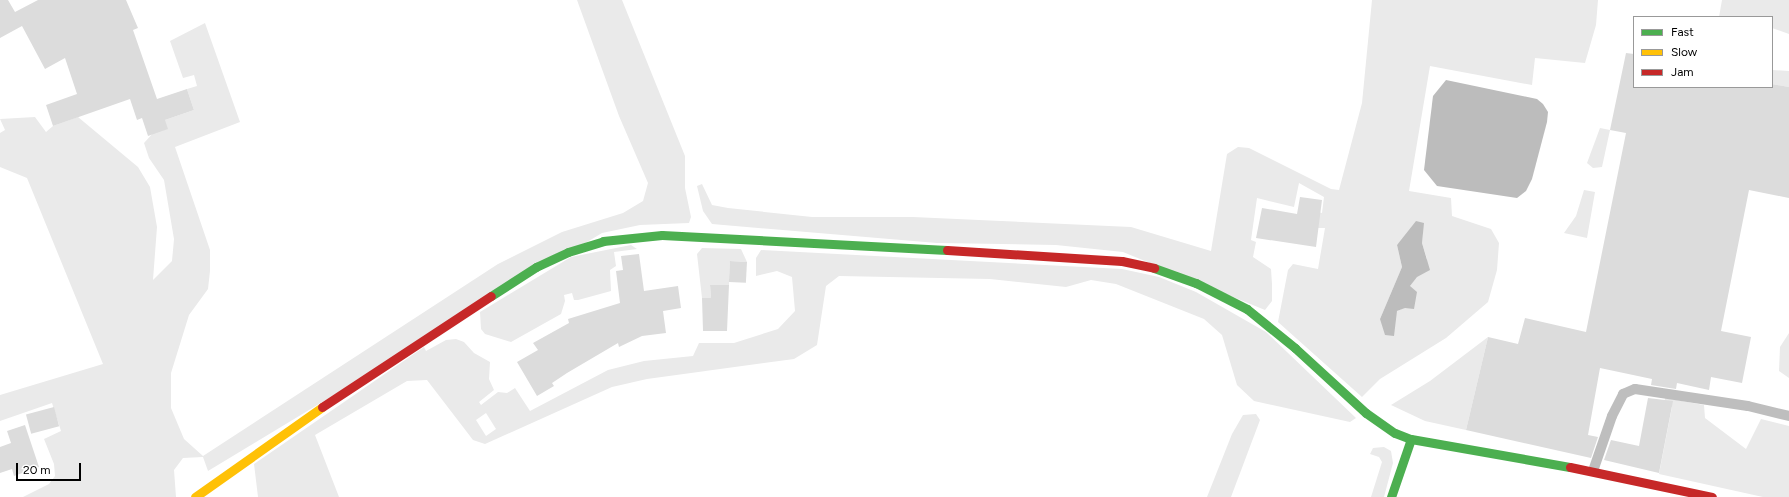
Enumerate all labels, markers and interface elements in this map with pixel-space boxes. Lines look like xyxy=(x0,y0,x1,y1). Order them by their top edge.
legend xyxy=(1633,16,1773,88)
text: Fast xyxy=(1671,25,1694,39)
text: Slow xyxy=(1671,45,1697,59)
text: Jam xyxy=(1671,65,1694,79)
scale bar xyxy=(18,455,83,481)
text: 20 m xyxy=(23,463,51,477)

